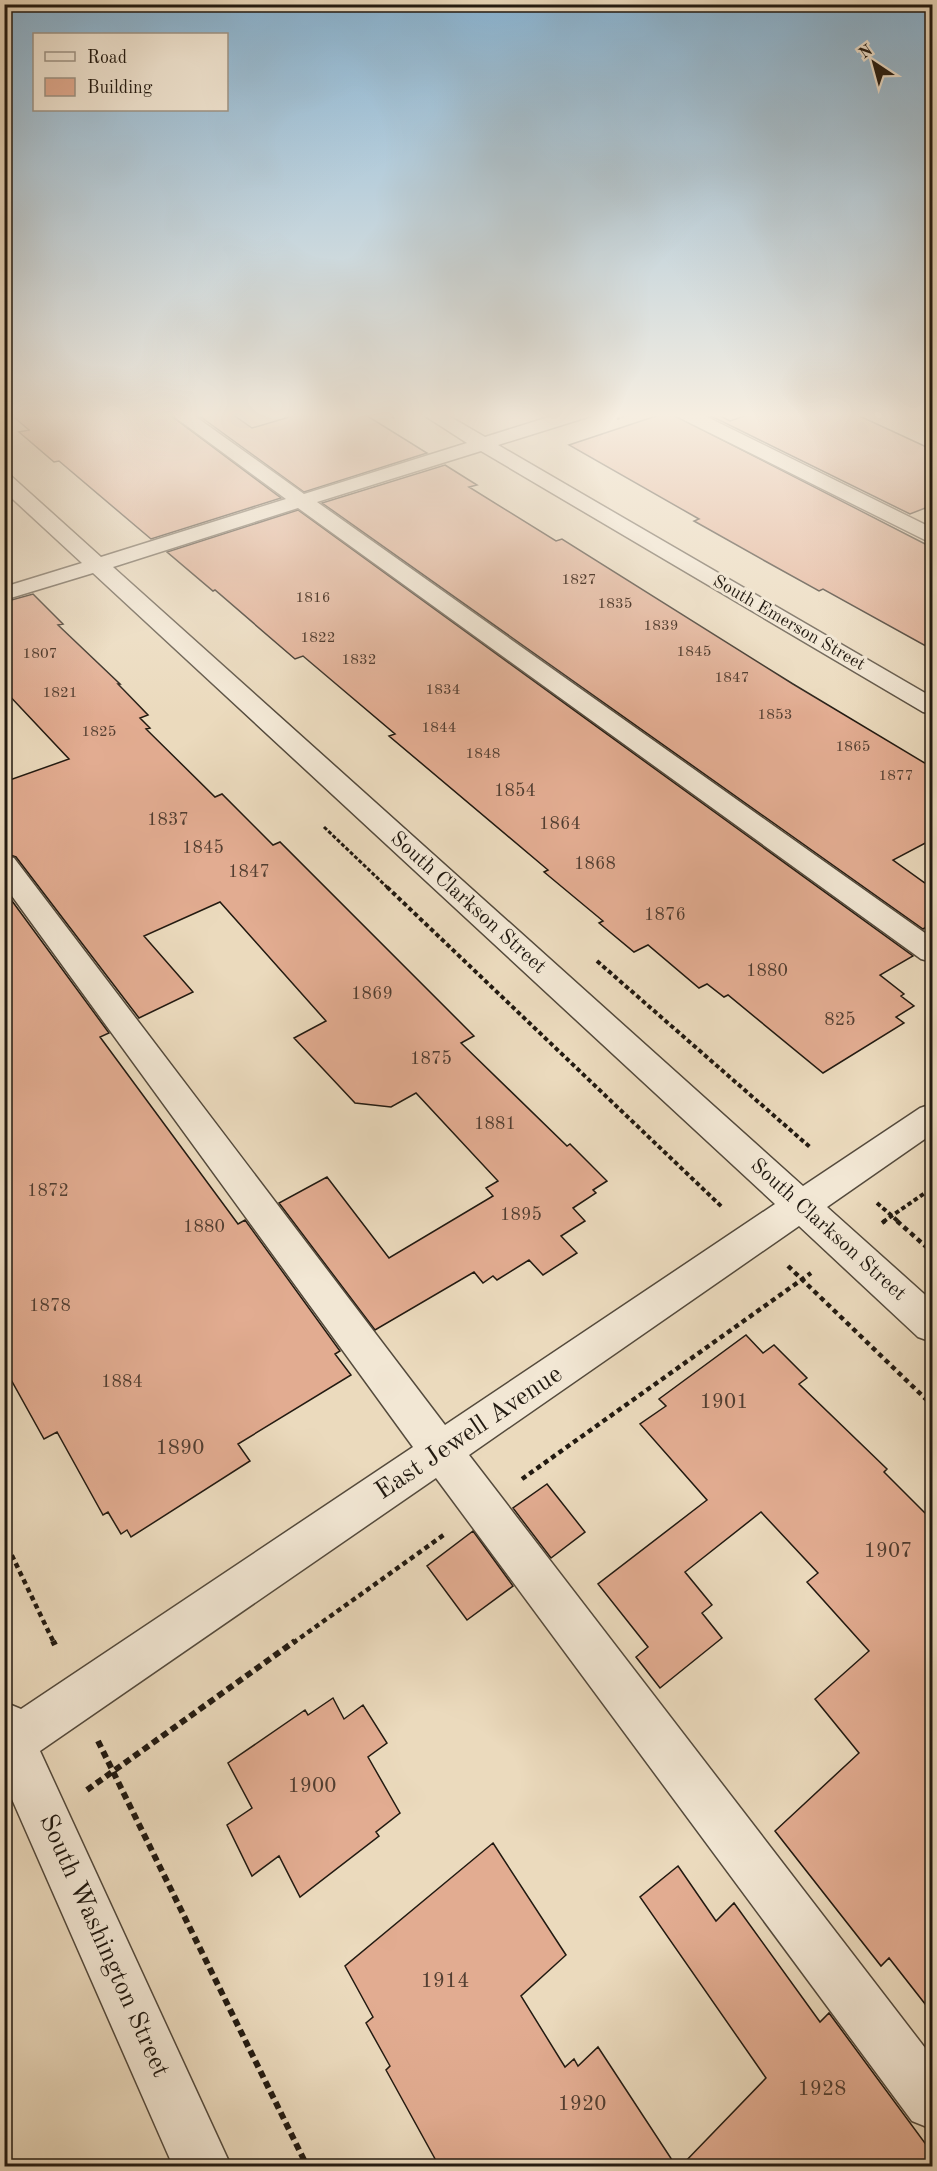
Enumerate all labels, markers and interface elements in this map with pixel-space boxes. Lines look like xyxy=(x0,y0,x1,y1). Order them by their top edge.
legend xyxy=(33,33,228,111)
north arrow xyxy=(844,33,904,93)
text: N xyxy=(857,42,877,63)
text: Road xyxy=(87,49,127,67)
text: Building xyxy=(87,79,153,97)
street label: South Emerson Street xyxy=(710,572,868,674)
house number: 1827 xyxy=(562,573,596,588)
house number: 1816 xyxy=(296,591,330,606)
house number: 1835 xyxy=(598,597,632,612)
house number: 1839 xyxy=(644,619,678,634)
house number: 1822 xyxy=(301,631,335,646)
house number: 1845 xyxy=(677,645,711,660)
house number: 1807 xyxy=(23,647,57,662)
house number: 1832 xyxy=(342,653,376,668)
house number: 1847 xyxy=(715,671,749,686)
house number: 1834 xyxy=(426,683,460,698)
house number: 1821 xyxy=(43,686,77,701)
house number: 1853 xyxy=(758,708,792,723)
house number: 1844 xyxy=(422,721,456,736)
house number: 1825 xyxy=(82,725,116,740)
house number: 1865 xyxy=(836,740,870,755)
house number: 1848 xyxy=(466,747,500,762)
house number: 1877 xyxy=(879,769,913,784)
house number: 1854 xyxy=(494,782,536,800)
house number: 1837 xyxy=(147,811,189,829)
house number: 1864 xyxy=(539,815,581,833)
street label: South Clarkson Street xyxy=(386,828,550,978)
house number: 1845 xyxy=(182,839,224,857)
house number: 1868 xyxy=(574,855,616,873)
house number: 1847 xyxy=(228,863,270,881)
house number: 1876 xyxy=(644,906,686,924)
house number: 1880 xyxy=(746,962,788,980)
house number: 1869 xyxy=(351,985,393,1003)
house number: 825 xyxy=(824,1011,856,1029)
house number: 1875 xyxy=(410,1050,452,1068)
house number: 1881 xyxy=(474,1115,516,1133)
street label: South Clarkson Street xyxy=(746,1155,910,1305)
house number: 1872 xyxy=(27,1182,69,1200)
house number: 1895 xyxy=(500,1206,542,1224)
house number: 1880 xyxy=(183,1218,225,1236)
house number: 1878 xyxy=(29,1297,71,1315)
street label: East Jewell Avenue xyxy=(371,1361,567,1505)
house number: 1884 xyxy=(101,1373,143,1391)
house number: 1901 xyxy=(700,1392,748,1413)
house number: 1890 xyxy=(156,1438,204,1459)
house number: 1907 xyxy=(864,1541,912,1562)
house number: 1900 xyxy=(288,1776,336,1797)
street label: South Washington Street xyxy=(34,1811,174,2081)
house number: 1914 xyxy=(421,1971,469,1992)
house number: 1928 xyxy=(798,2079,846,2100)
house number: 1920 xyxy=(558,2094,606,2115)

